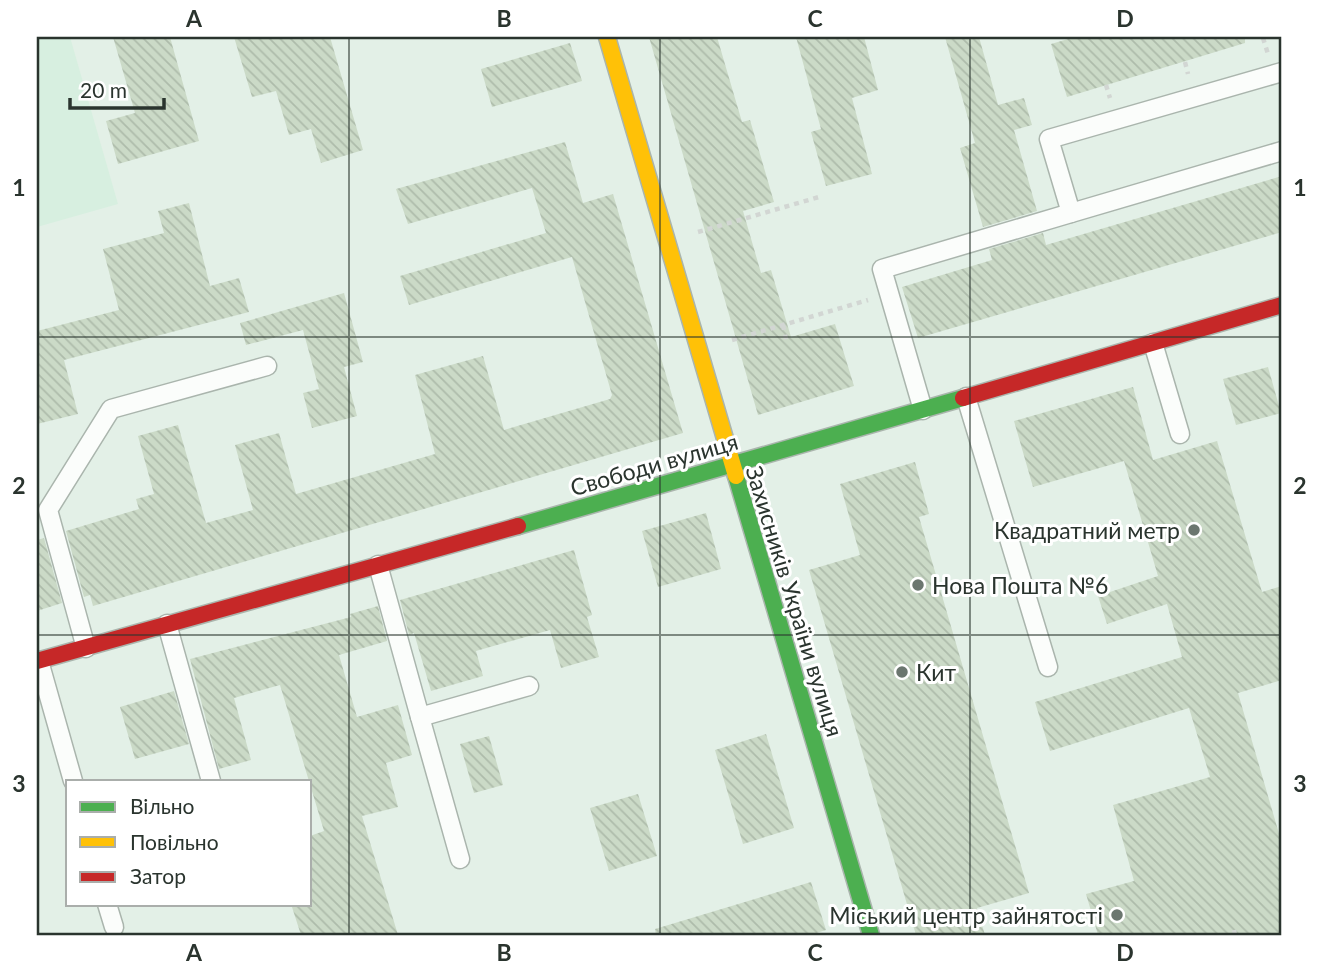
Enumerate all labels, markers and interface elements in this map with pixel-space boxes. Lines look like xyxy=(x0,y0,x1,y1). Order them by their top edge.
text: A xyxy=(185,4,203,32)
text: B xyxy=(496,4,512,32)
text: C xyxy=(807,4,823,32)
text: D xyxy=(1116,4,1134,32)
scale bar xyxy=(70,66,164,110)
text: 20 m xyxy=(80,77,127,102)
text: 1 xyxy=(12,173,26,201)
text: 1 xyxy=(1293,173,1307,201)
street label: Свободи вулиця xyxy=(567,427,741,501)
street label: Захисників України вулиця xyxy=(740,462,850,740)
text: 2 xyxy=(12,471,26,499)
text: 2 xyxy=(1293,471,1307,499)
place label: Квадратний метр xyxy=(994,516,1180,544)
marker: Квадратний метр xyxy=(1186,522,1202,538)
place label: Нова Пошта №6 xyxy=(932,571,1108,599)
marker: Нова Пошта №6 xyxy=(910,577,926,593)
place label: Кит xyxy=(916,658,956,686)
marker: Кит xyxy=(894,664,910,680)
text: 3 xyxy=(12,769,26,797)
text: 3 xyxy=(1293,769,1307,797)
legend xyxy=(66,780,312,906)
text: Вільно xyxy=(130,793,195,818)
text: Повільно xyxy=(130,829,219,854)
text: Затор xyxy=(130,863,186,888)
place label: Міський центр зайнятості xyxy=(829,901,1103,929)
marker: Міський центр зайнятості xyxy=(1109,907,1125,923)
text: A xyxy=(185,938,203,966)
text: B xyxy=(496,938,512,966)
text: C xyxy=(807,938,823,966)
text: D xyxy=(1116,938,1134,966)

